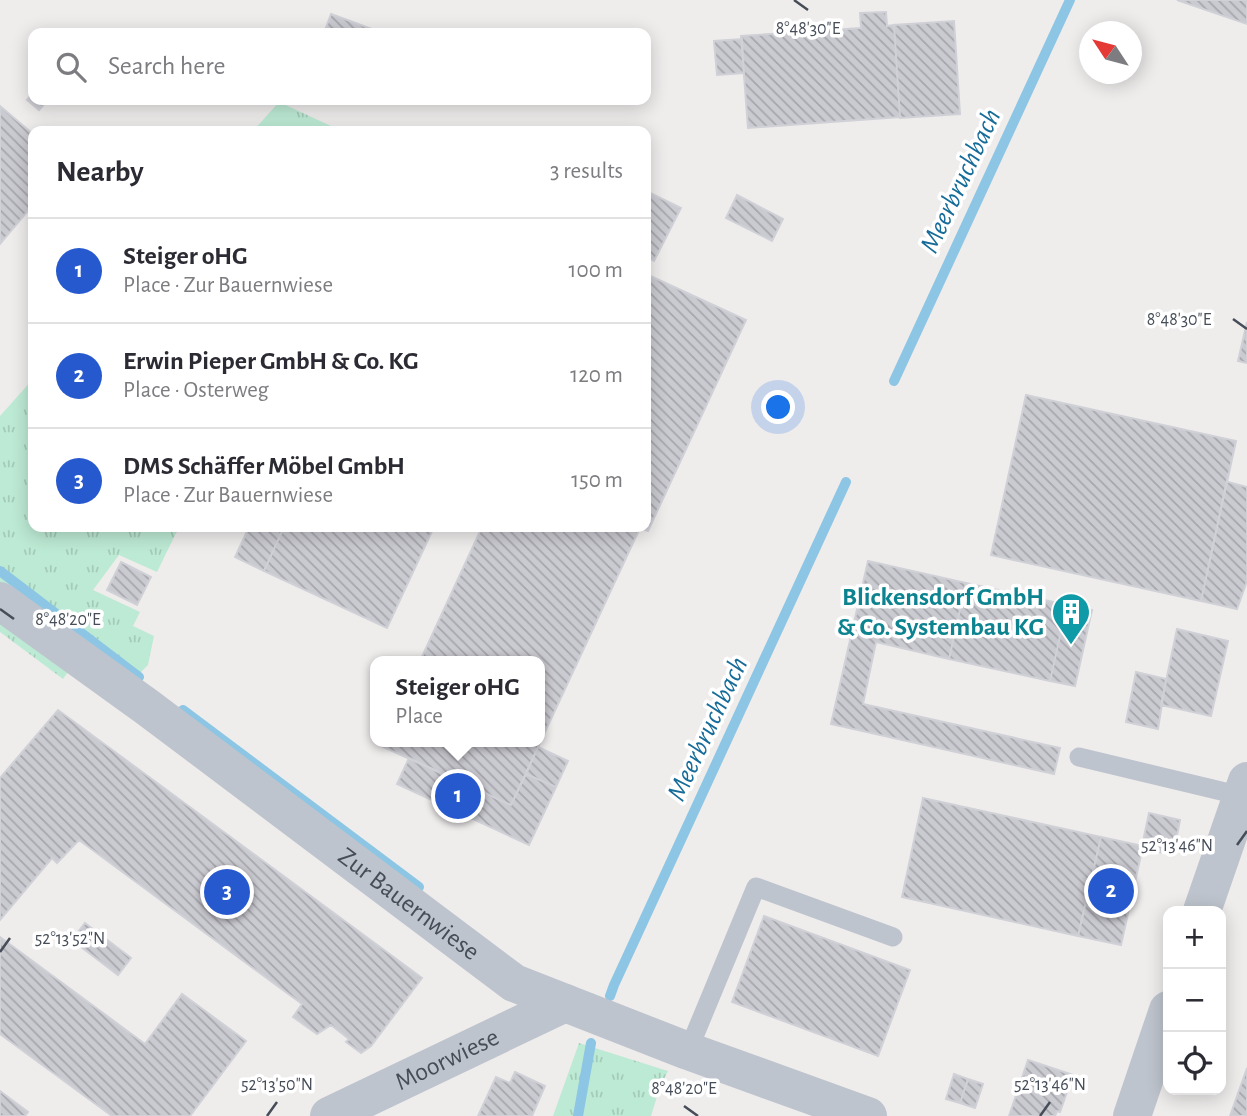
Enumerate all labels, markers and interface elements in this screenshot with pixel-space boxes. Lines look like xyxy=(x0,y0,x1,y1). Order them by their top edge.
text: 8°48'30"E xyxy=(776,20,841,38)
north arrow xyxy=(1079,21,1142,84)
search box xyxy=(28,28,651,105)
icon: search xyxy=(52,48,90,86)
text: Search here xyxy=(108,53,226,79)
water label: Meerbruchbach xyxy=(916,105,1006,257)
text: Nearby xyxy=(56,157,144,187)
text: 3 results xyxy=(550,160,623,183)
text: Steiger oHG xyxy=(123,243,248,269)
text: 1 xyxy=(75,259,83,282)
text: 100 m xyxy=(569,259,623,282)
text: Place · Zur Bauernwiese xyxy=(123,274,333,297)
text: 8°48'30"E xyxy=(1147,311,1212,329)
text: Erwin Pieper GmbH & Co. KG xyxy=(123,348,419,374)
text: 2 xyxy=(74,364,84,387)
text: 120 m xyxy=(570,364,623,387)
text: Place · Osterweg xyxy=(123,379,269,402)
your location xyxy=(761,390,795,424)
text: DMS Schäffer Möbel GmbH xyxy=(123,453,405,479)
text: 3 xyxy=(74,469,84,492)
text: 150 m xyxy=(571,469,623,492)
text: Place · Zur Bauernwiese xyxy=(123,484,333,507)
place label: Blickensdorf GmbH & Co. Systembau KG xyxy=(837,584,1044,640)
building icon: Blickensdorf GmbH & Co. Systembau KG xyxy=(1050,591,1092,646)
text: 8°48'20"E xyxy=(35,611,101,629)
water label: Meerbruchbach xyxy=(663,653,753,805)
popup xyxy=(370,656,545,747)
text: Steiger oHG xyxy=(395,674,520,700)
text: Place xyxy=(395,705,443,728)
pin: 1 xyxy=(435,770,481,822)
text: 52°13'46"N xyxy=(1141,837,1213,855)
street label: Zur Bauernwiese xyxy=(334,843,484,965)
pin: 2 xyxy=(1088,865,1134,917)
pin: 3 xyxy=(204,866,250,918)
map controls xyxy=(1163,906,1226,1095)
button: + xyxy=(1163,906,1226,969)
text: 52°13'52"N xyxy=(35,930,105,948)
button: − xyxy=(1163,969,1226,1032)
street label: Moorwiese xyxy=(391,1024,503,1095)
button: locate xyxy=(1163,1032,1226,1095)
text: 52°13'50"N xyxy=(241,1076,313,1094)
text: 52°13'46"N xyxy=(1014,1076,1086,1094)
text: 8°48'20"E xyxy=(651,1080,717,1098)

